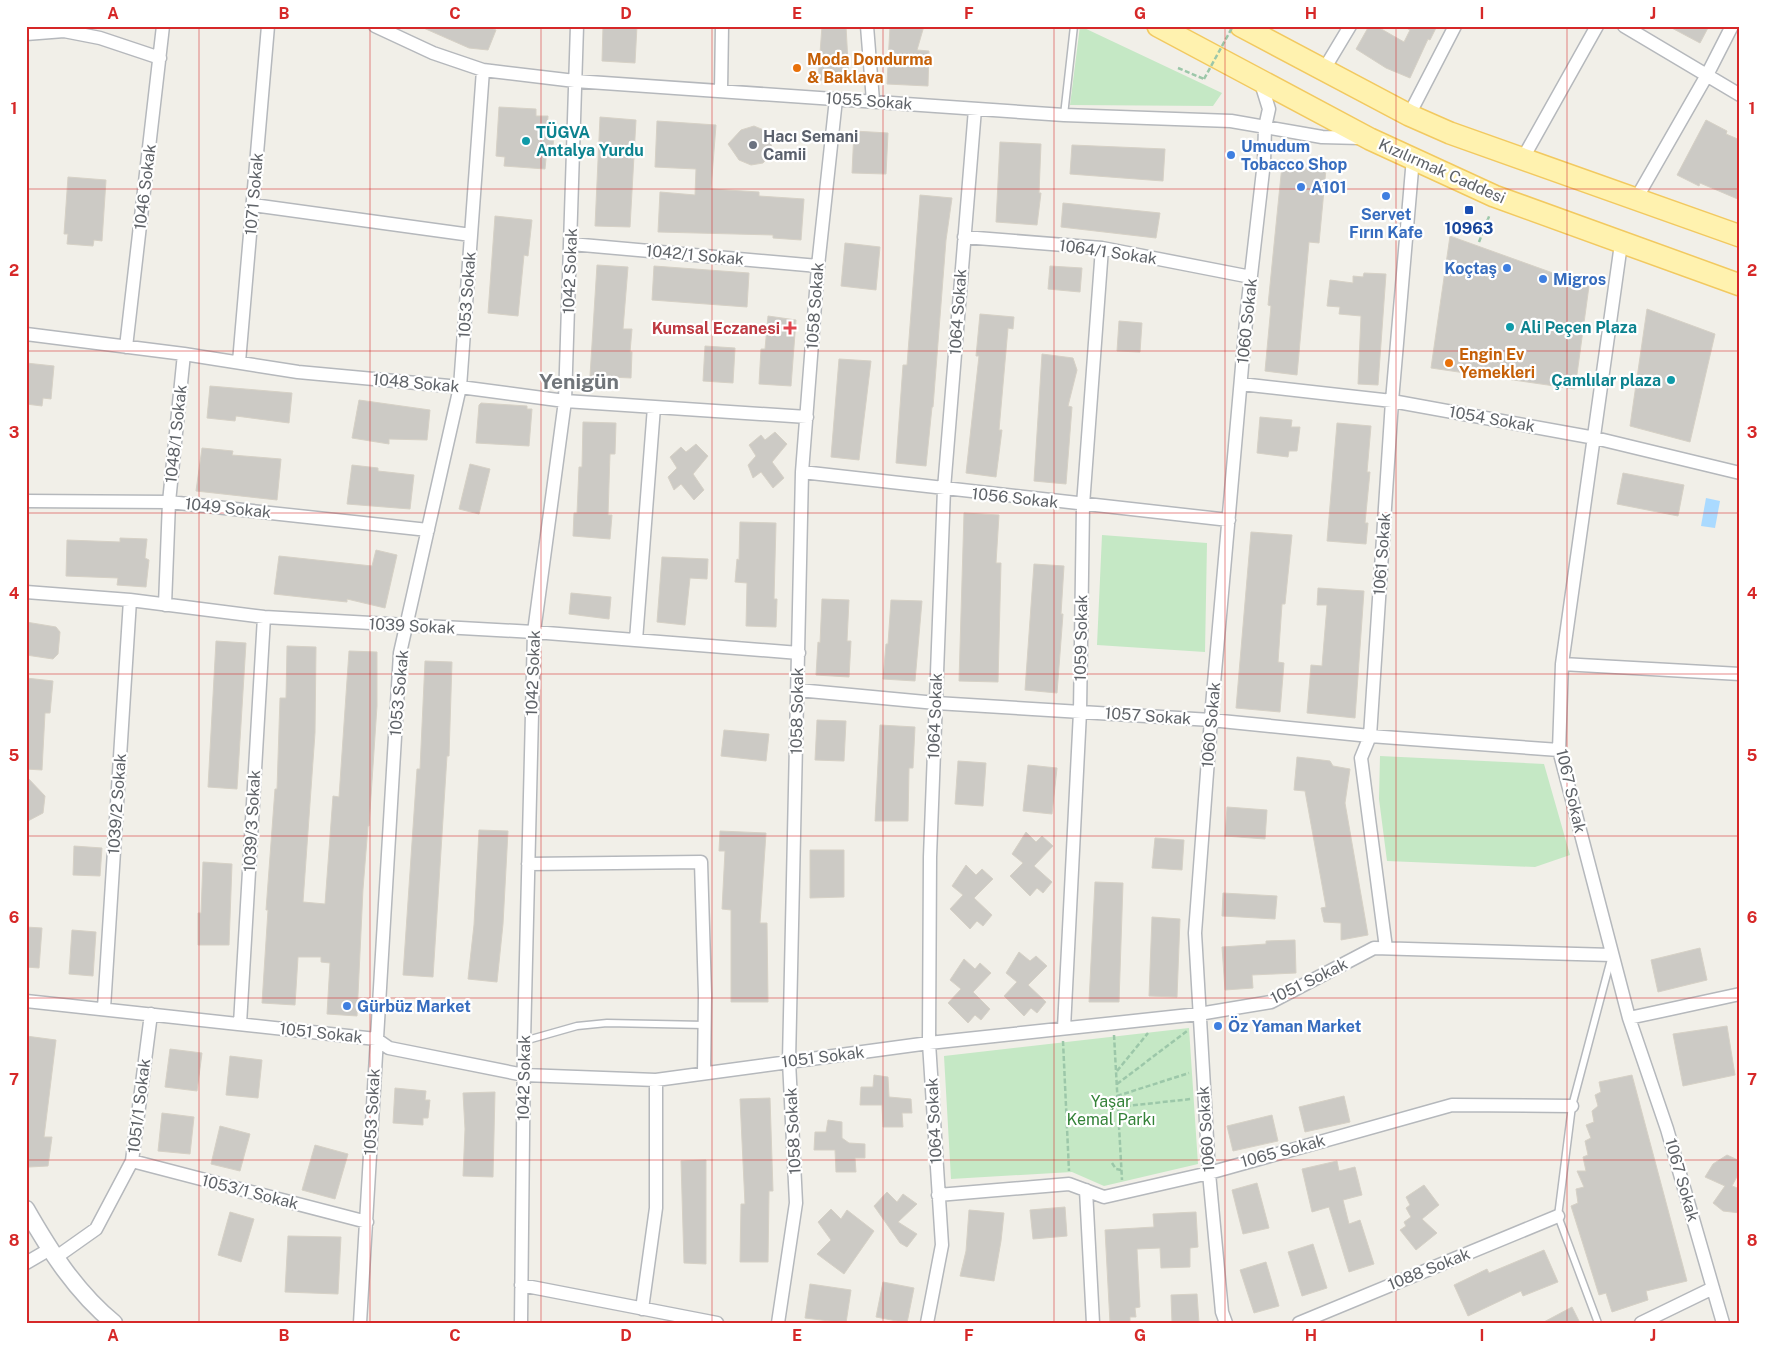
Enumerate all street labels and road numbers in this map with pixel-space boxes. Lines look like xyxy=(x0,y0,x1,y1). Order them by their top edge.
street label: 1055 Sokak xyxy=(825,88,913,114)
street label: Kızılırmak Caddesi xyxy=(1376,134,1508,208)
street label: 1046 Sokak xyxy=(130,143,160,231)
street label: 1071 Sokak xyxy=(241,152,267,236)
street label: 1042 Sokak xyxy=(559,228,581,314)
street label: 1064/1 Sokak xyxy=(1058,236,1158,268)
street label: 1042/1 Sokak xyxy=(645,241,745,269)
street label: 1053 Sokak xyxy=(454,251,480,339)
street label: 1058 Sokak xyxy=(802,262,828,350)
street label: 1064 Sokak xyxy=(946,268,970,356)
street label: 1060 Sokak xyxy=(1233,277,1261,365)
street label: 1048 Sokak xyxy=(372,370,460,396)
street label: 1048/1 Sokak xyxy=(161,384,191,484)
street label: 1054 Sokak xyxy=(1448,402,1536,436)
street label: 1056 Sokak xyxy=(971,484,1059,512)
street label: 1049 Sokak xyxy=(184,494,272,522)
street label: 1061 Sokak xyxy=(1370,512,1394,596)
street label: 1059 Sokak xyxy=(1071,594,1091,682)
street label: 1039 Sokak xyxy=(368,614,456,638)
street label: 1042 Sokak xyxy=(522,630,544,716)
street label: 1053 Sokak xyxy=(386,649,412,737)
street label: 1058 Sokak xyxy=(787,667,807,755)
street label: 1064 Sokak xyxy=(924,672,946,760)
street label: 1060 Sokak xyxy=(1198,681,1224,769)
street label: 1057 Sokak xyxy=(1104,704,1192,728)
street label: 1067 Sokak xyxy=(1552,747,1590,835)
street label: 1039/2 Sokak xyxy=(104,753,130,855)
street label: 1039/3 Sokak xyxy=(240,770,264,872)
street label: 1051 Sokak xyxy=(1267,954,1351,1008)
street label: 1051 Sokak xyxy=(279,1019,363,1047)
street label: 1042 Sokak xyxy=(514,1035,534,1121)
street label: 1051 Sokak xyxy=(780,1042,866,1072)
street label: 1051/1 Sokak xyxy=(124,1057,154,1155)
street label: 1053 Sokak xyxy=(360,1068,384,1156)
street label: 1064 Sokak xyxy=(922,1077,946,1165)
street label: 1060 Sokak xyxy=(1194,1085,1218,1173)
street label: 1058 Sokak xyxy=(781,1087,805,1175)
street label: 1065 Sokak xyxy=(1239,1131,1327,1171)
street label: 1067 Sokak xyxy=(1661,1136,1703,1224)
street label: 1053/1 Sokak xyxy=(200,1171,300,1213)
street label: 1088 Sokak xyxy=(1385,1244,1473,1294)

